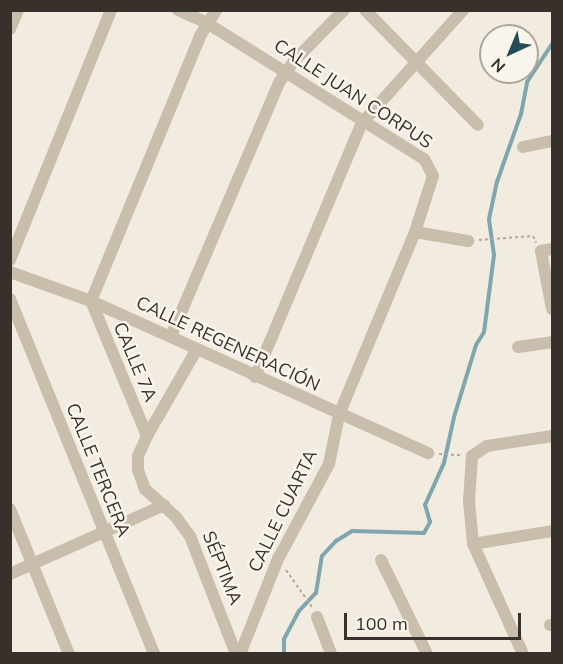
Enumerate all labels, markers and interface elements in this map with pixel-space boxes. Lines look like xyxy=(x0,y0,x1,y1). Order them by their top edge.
north arrow xyxy=(479,24,539,84)
street label: CALLE JUAN CORPUS xyxy=(270,35,436,153)
text: N xyxy=(487,54,509,77)
street label: CALLE REGENERACIÓN xyxy=(133,292,323,396)
street label: CALLE 7A xyxy=(109,319,161,405)
street label: CALLE TERCERA xyxy=(61,400,135,540)
street label: CALLE CUARTA xyxy=(244,446,322,576)
street label: SÉPTIMA xyxy=(197,528,247,608)
scale bar xyxy=(347,601,524,639)
text: 100 m xyxy=(355,612,408,635)

